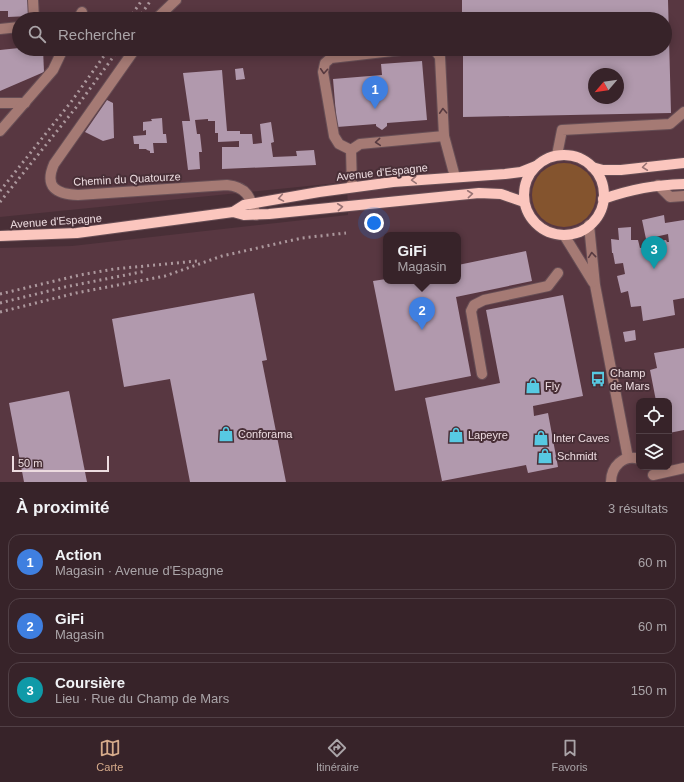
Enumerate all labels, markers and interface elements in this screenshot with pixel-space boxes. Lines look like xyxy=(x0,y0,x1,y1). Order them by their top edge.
search box xyxy=(12,12,672,56)
icon: search xyxy=(26,23,48,45)
text: Rechercher xyxy=(58,26,136,43)
one-way arrow xyxy=(320,68,329,74)
north arrow xyxy=(588,68,624,104)
pin: 1 xyxy=(362,76,388,109)
one-way arrow xyxy=(439,108,447,114)
one-way arrow xyxy=(375,138,381,147)
street label: Avenue d'Espagne xyxy=(336,161,428,183)
one-way arrow xyxy=(642,162,648,171)
street label: Chemin du Quatourze xyxy=(73,170,181,188)
one-way arrow xyxy=(411,176,417,185)
one-way arrow xyxy=(467,190,473,199)
one-way arrow xyxy=(278,193,284,202)
one-way arrow xyxy=(337,203,343,212)
street label: Avenue d'Espagne xyxy=(10,212,102,230)
your location xyxy=(364,213,384,233)
popup xyxy=(383,232,461,284)
pin: 3 xyxy=(641,236,667,269)
text: GiFi xyxy=(397,242,427,259)
one-way arrow xyxy=(587,252,596,258)
text: Magasin xyxy=(397,259,447,274)
pin: 2 xyxy=(409,297,435,330)
place label: Champ de Mars xyxy=(610,367,650,392)
bus stop icon: Champ de Mars xyxy=(589,370,607,388)
shop icon: Fly xyxy=(524,377,542,395)
place label: Fly xyxy=(545,380,560,392)
map controls xyxy=(636,398,672,470)
button: locate xyxy=(636,398,672,434)
shop icon: Conforama xyxy=(217,425,235,443)
shop icon: Lapeyre xyxy=(447,426,465,444)
place label: Conforama xyxy=(238,428,293,440)
place label: Lapeyre xyxy=(468,429,508,441)
shop icon: Inter Caves xyxy=(532,429,550,447)
place label: Inter Caves xyxy=(553,432,610,444)
button: layers xyxy=(636,434,672,470)
shop icon: Schmidt xyxy=(536,447,554,465)
place label: Schmidt xyxy=(557,450,597,462)
scale bar xyxy=(12,454,109,473)
text: 50 m xyxy=(18,457,42,469)
text: À proximité xyxy=(16,498,110,517)
text: 3 résultats xyxy=(608,501,668,516)
text: Action xyxy=(55,546,102,563)
text: 1 xyxy=(26,555,34,570)
text: 60 m xyxy=(638,555,667,570)
text: Magasin · Avenue d'Espagne xyxy=(55,563,223,578)
text: GiFi xyxy=(55,610,84,627)
text: 2 xyxy=(26,619,34,634)
text: 60 m xyxy=(638,619,667,634)
text: Magasin xyxy=(55,627,104,642)
text: Coursière xyxy=(55,674,125,691)
text: 3 xyxy=(26,683,34,698)
text: 150 m xyxy=(631,683,667,698)
text: Lieu · Rue du Champ de Mars xyxy=(55,691,229,706)
tab: Carte xyxy=(96,737,123,773)
tab: Itinéraire xyxy=(316,737,359,773)
tab: Favoris xyxy=(552,737,588,773)

